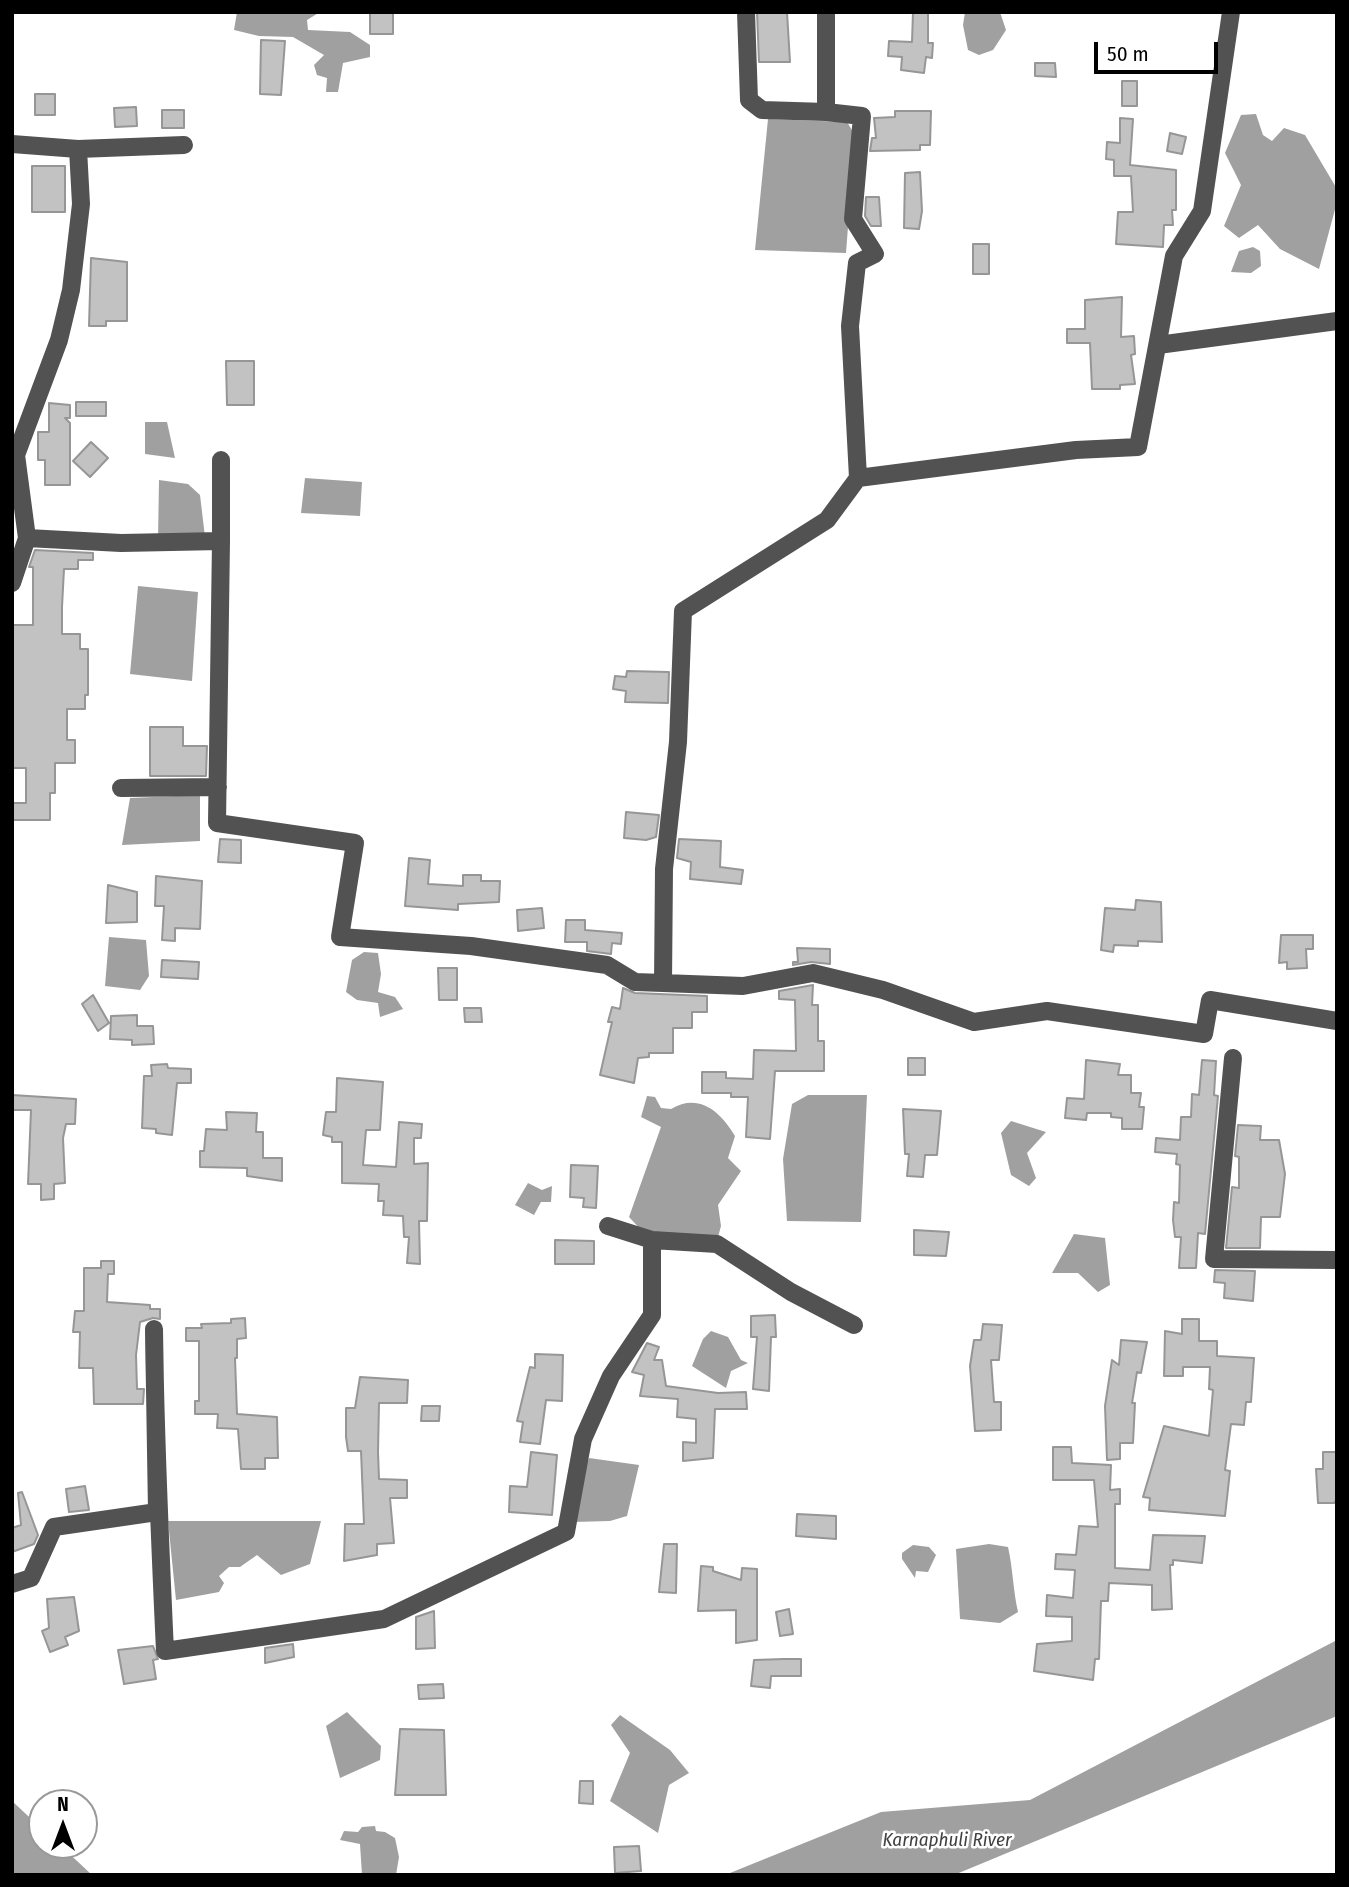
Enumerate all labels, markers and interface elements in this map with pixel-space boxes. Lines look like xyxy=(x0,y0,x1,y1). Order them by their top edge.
scale bar xyxy=(1097,28,1221,72)
text: 50 m xyxy=(1107,41,1149,67)
north arrow xyxy=(28,1789,98,1859)
text: N xyxy=(57,1793,69,1816)
water label: Karnaphuli River xyxy=(883,1830,1011,1852)

